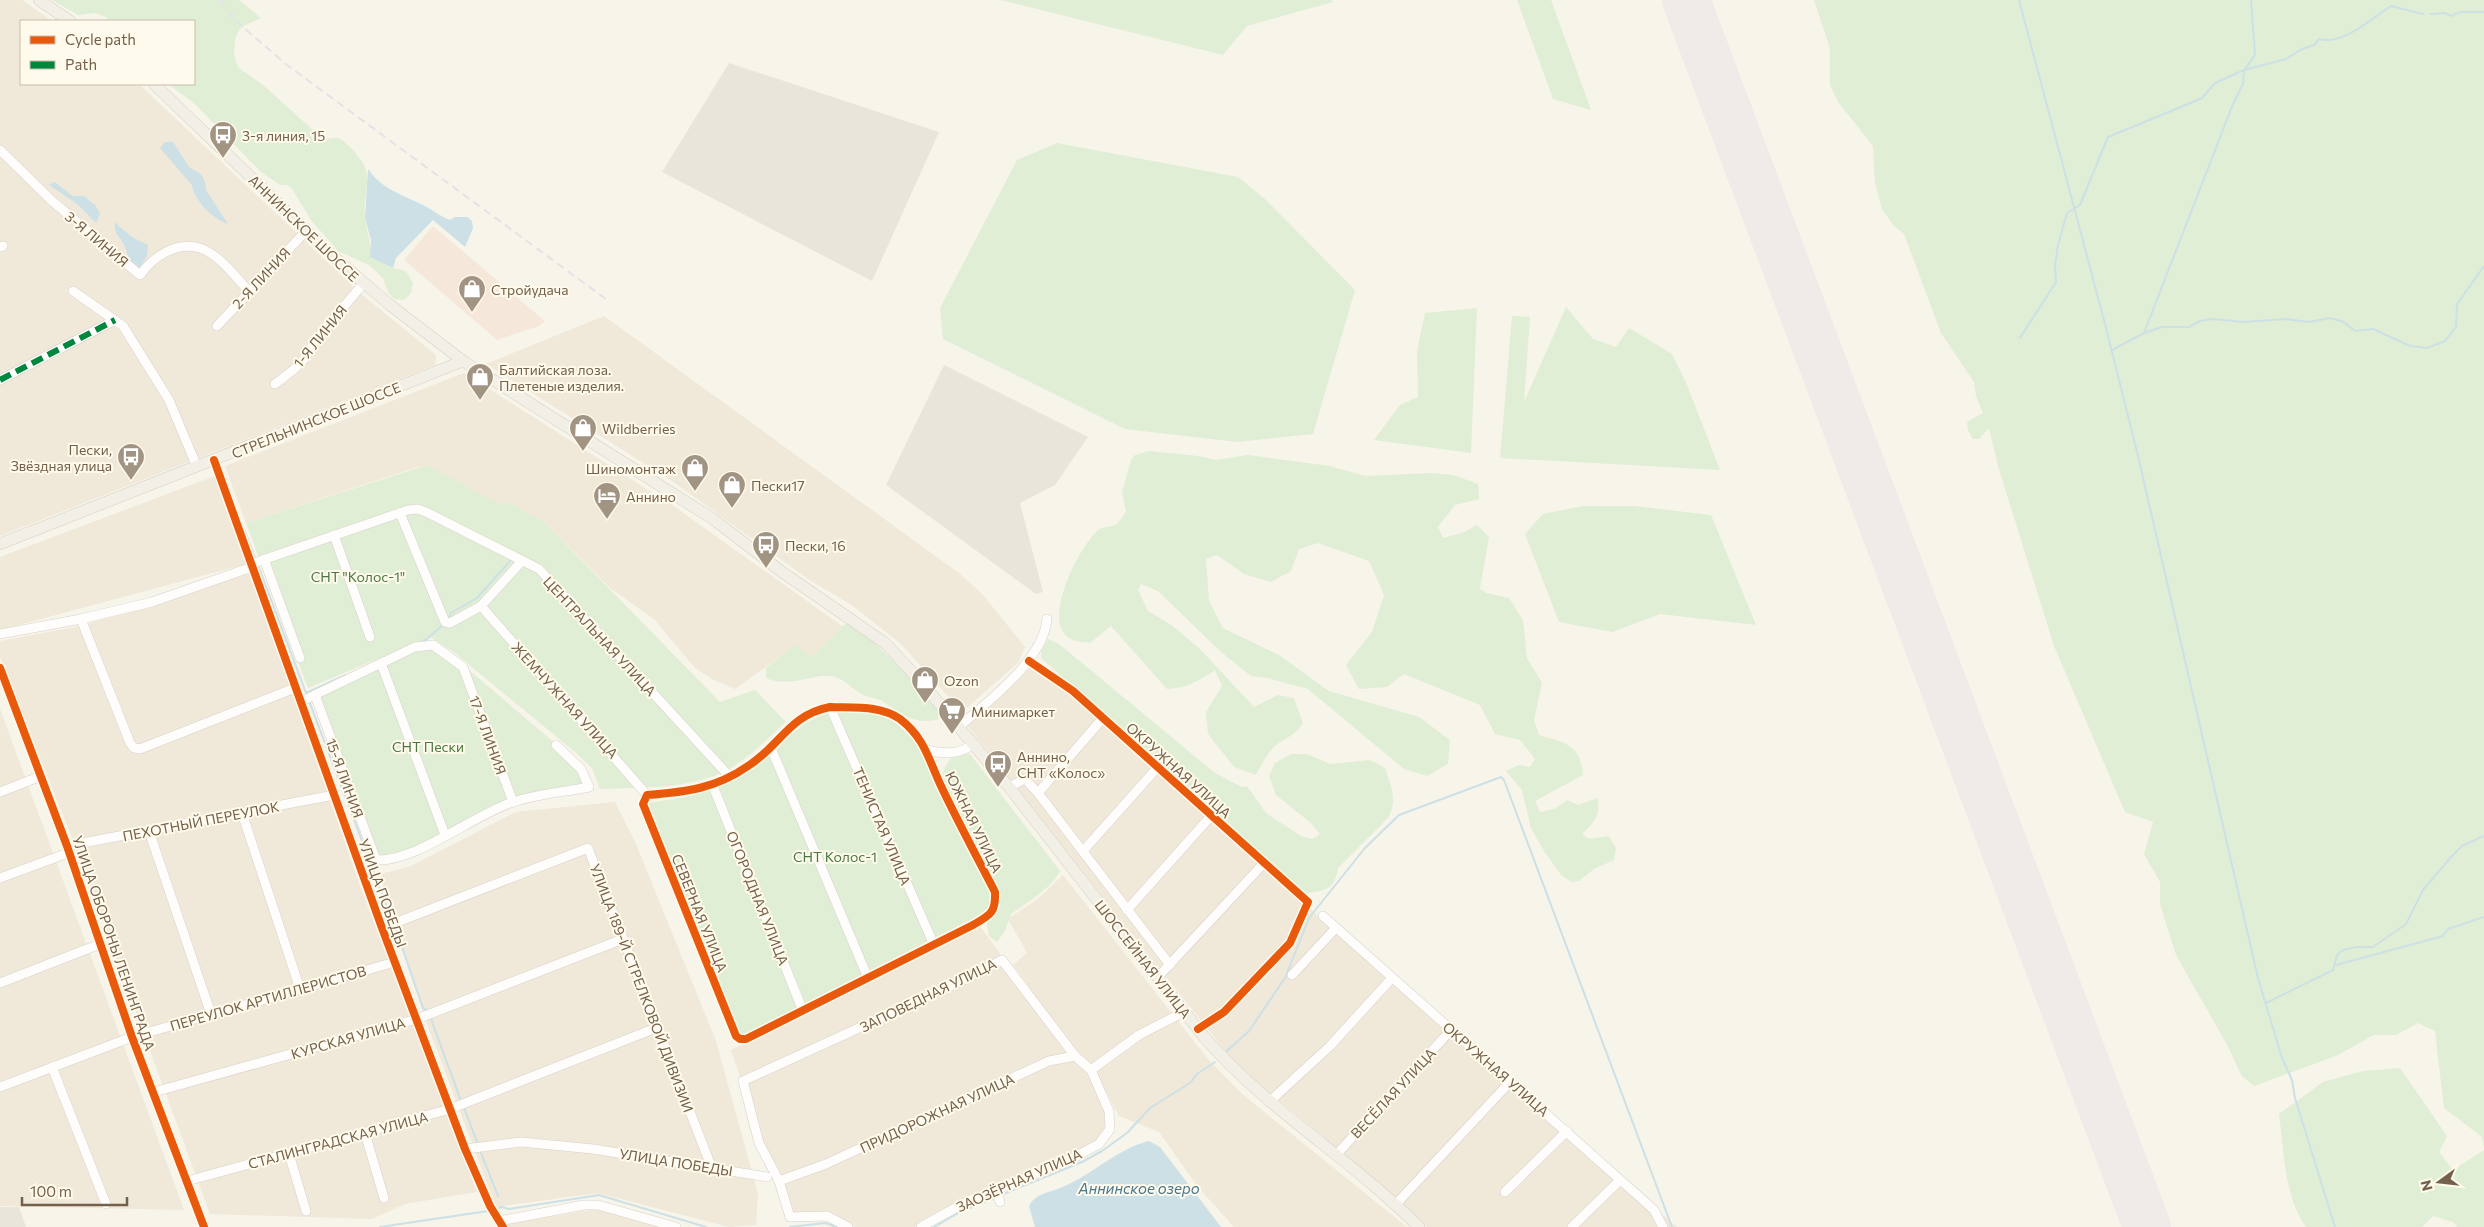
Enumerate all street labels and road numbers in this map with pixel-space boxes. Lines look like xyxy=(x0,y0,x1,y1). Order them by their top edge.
street label: АННИНСКОЕ ШОССЕ xyxy=(246,171,362,285)
street label: 3-Я ЛИНИЯ xyxy=(62,208,132,270)
street label: 2-Я ЛИНИЯ xyxy=(228,244,294,312)
street label: 1-Я ЛИНИЯ xyxy=(290,301,350,371)
street label: СТРЕЛЬНИНСКОЕ ШОССЕ xyxy=(229,378,403,462)
street label: ЦЕНТРАЛЬНАЯ УЛИЦА xyxy=(540,573,660,700)
street label: ЖЕМЧУЖНАЯ УЛИЦА xyxy=(508,638,622,762)
street label: 17-Я ЛИНИЯ xyxy=(466,693,510,777)
street label: ОКРУЖНАЯ УЛИЦА xyxy=(1123,718,1235,822)
street label: 15-Я ЛИНИЯ xyxy=(323,736,367,820)
street label: ТЕНИСТАЯ УЛИЦА xyxy=(849,764,915,888)
street label: ЮЖНАЯ УЛИЦА xyxy=(942,768,1006,876)
street label: ПЕХОТНЫЙ ПЕРЕУЛОК xyxy=(121,797,281,845)
street label: ОГОРОДНАЯ УЛИЦА xyxy=(723,828,793,968)
street label: УЛИЦА ОБОРОНЫ ЛЕНИНГРАДА xyxy=(69,833,159,1053)
street label: УЛИЦА ПОБЕДЫ xyxy=(355,836,411,950)
street label: СЕВЕРНАЯ УЛИЦА xyxy=(669,851,732,975)
street label: УЛИЦА 189-Й СТРЕЛКОВОЙ ДИВИЗИИ xyxy=(587,861,697,1115)
street label: ШОССЕЙНАЯ УЛИЦА xyxy=(1091,896,1195,1022)
street label: ЗАПОВЕДНАЯ УЛИЦА xyxy=(857,954,999,1035)
street label: ПЕРЕУЛОК АРТИЛЛЕРИСТОВ xyxy=(168,962,368,1034)
street label: КУРСКАЯ УЛИЦА xyxy=(289,1013,407,1062)
street label: ОКРУЖНАЯ УЛИЦА xyxy=(1439,1018,1553,1120)
street label: ВЕСЁЛАЯ УЛИЦА xyxy=(1347,1044,1439,1142)
street label: ПРИДОРОЖНАЯ УЛИЦА xyxy=(857,1070,1017,1156)
street label: СТАЛИНГРАДСКАЯ УЛИЦА xyxy=(246,1108,430,1172)
street label: УЛИЦА ПОБЕДЫ xyxy=(618,1145,734,1179)
street label: ЗАОЗЁРНАЯ УЛИЦА xyxy=(954,1145,1085,1215)

